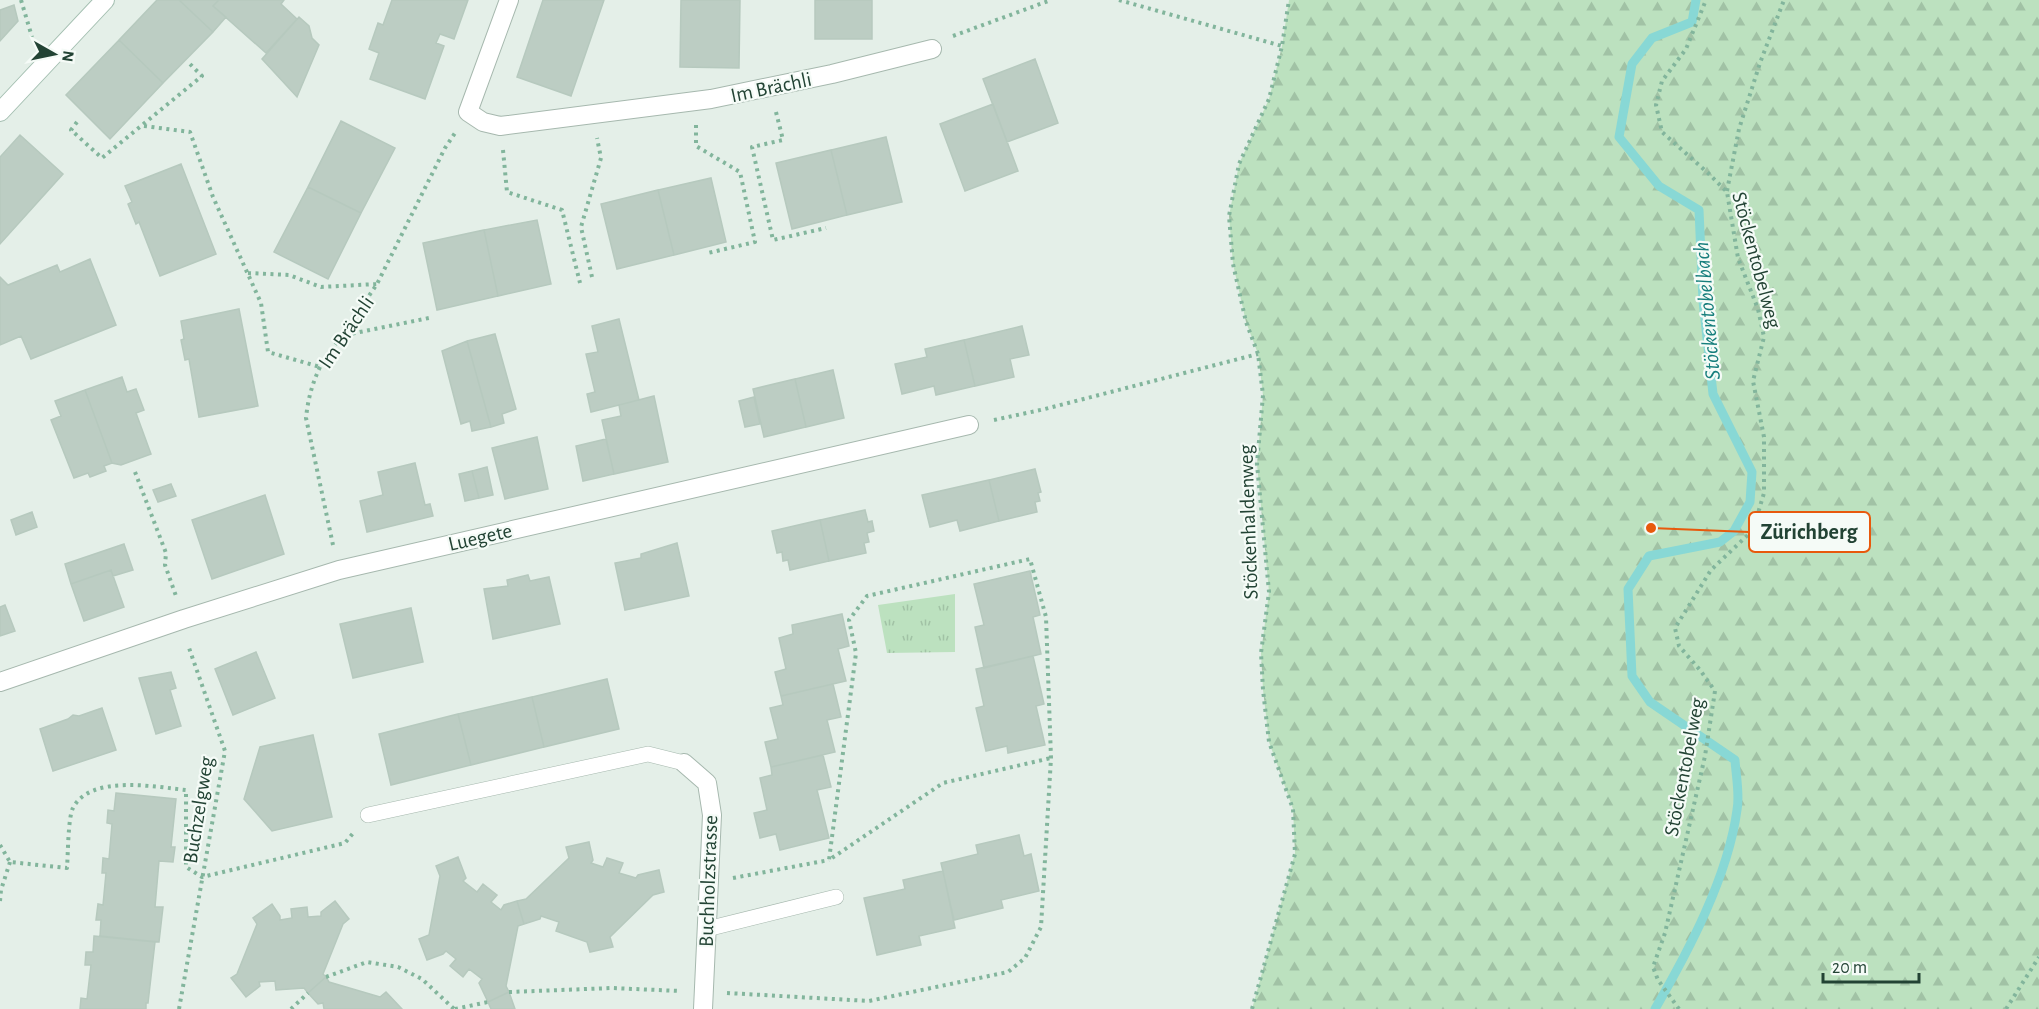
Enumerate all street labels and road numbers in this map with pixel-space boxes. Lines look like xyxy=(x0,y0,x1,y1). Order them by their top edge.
street label: Im Brächli xyxy=(729,69,814,106)
street label: Stöckentobelweg xyxy=(1728,190,1785,331)
street label: Im Brächli xyxy=(315,292,378,372)
street label: Stöckenhaldenweg xyxy=(1235,443,1262,600)
street label: Luegete xyxy=(446,520,514,555)
street label: Stöckentobelweg xyxy=(1661,695,1708,838)
street label: Buchzelgweg xyxy=(180,754,217,865)
street label: Buchholzstrasse xyxy=(696,815,721,947)

